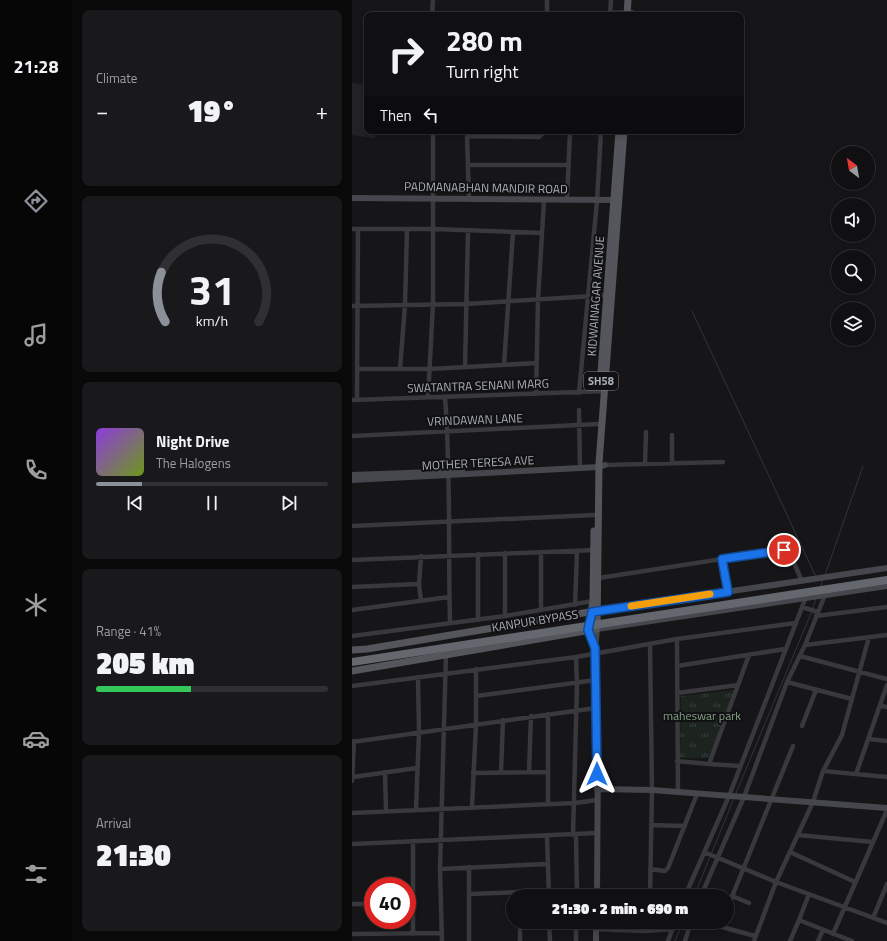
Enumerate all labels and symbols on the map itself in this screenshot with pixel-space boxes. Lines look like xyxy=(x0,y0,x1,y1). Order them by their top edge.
north arrow xyxy=(831,146,875,190)
street label: PADMANABHAN MANDIR ROAD xyxy=(404,177,568,198)
street label: KIDWAINAGAR AVENUE xyxy=(582,235,609,357)
road number: SH58 xyxy=(584,372,618,390)
street label: SWATANTRA SENANI MARG xyxy=(407,374,549,397)
street label: VRINDAWAN LANE xyxy=(427,408,524,431)
street label: MOTHER TERESA AVE xyxy=(421,450,535,475)
pin xyxy=(767,533,801,567)
street label: KANPUR BYPASS xyxy=(490,604,580,637)
park label: maheswar park xyxy=(663,706,741,725)
position arrow xyxy=(576,753,618,795)
speed limit sign: 40 xyxy=(364,877,416,929)

